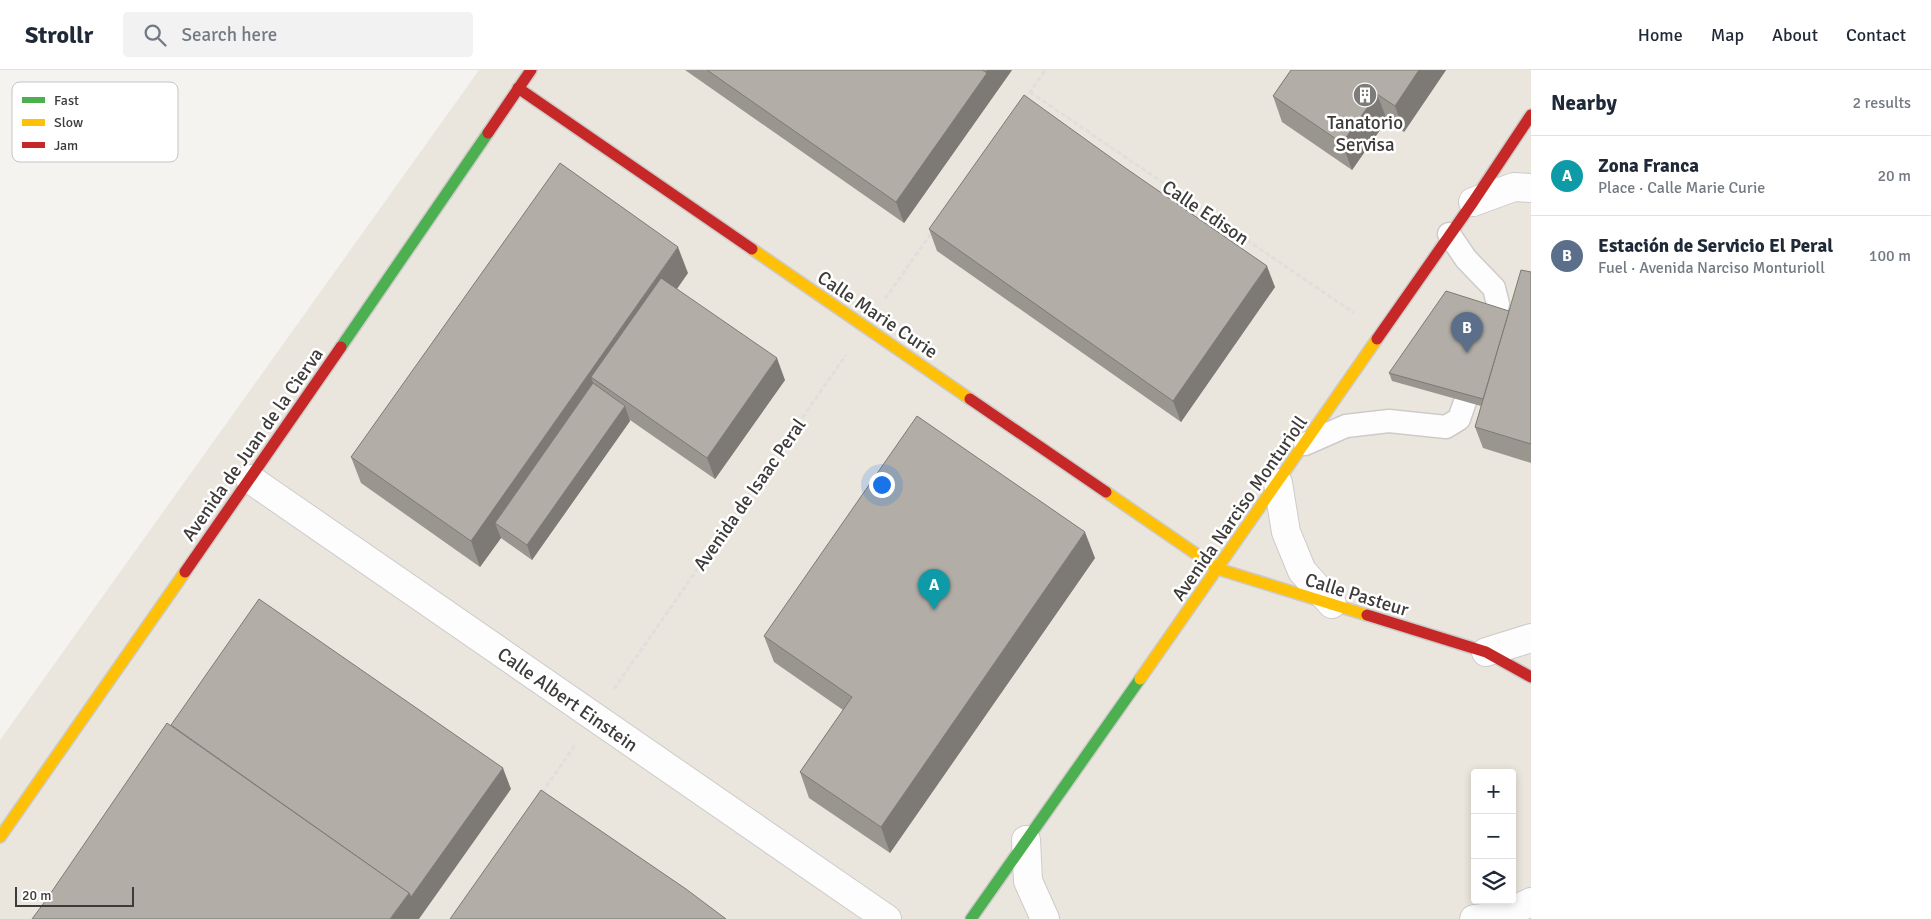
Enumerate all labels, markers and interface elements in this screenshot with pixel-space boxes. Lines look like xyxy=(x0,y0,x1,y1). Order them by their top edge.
search box xyxy=(123,12,473,57)
text: Strollr xyxy=(25,20,93,50)
icon: search xyxy=(141,21,169,49)
text: Search here xyxy=(181,23,277,47)
text: Home xyxy=(1638,24,1683,46)
text: Map xyxy=(1711,24,1744,46)
text: About xyxy=(1772,24,1818,46)
text: Contact xyxy=(1846,24,1906,46)
legend xyxy=(12,82,178,162)
building icon: Tanatorio Servisa xyxy=(1352,82,1378,108)
text: Nearby xyxy=(1551,90,1617,116)
text: Fast xyxy=(54,92,79,109)
text: 2 results xyxy=(1852,93,1911,113)
place label: Tanatorio Servisa xyxy=(1327,111,1403,157)
text: Slow xyxy=(54,114,83,131)
text: Jam xyxy=(54,137,78,154)
text: Zona Franca xyxy=(1598,154,1699,178)
text: A xyxy=(1562,166,1572,186)
text: 20 m xyxy=(1877,166,1911,186)
street label: Calle Edison xyxy=(1157,175,1253,251)
text: Place · Calle Marie Curie xyxy=(1598,178,1765,198)
text: Estación de Servicio El Peral xyxy=(1598,234,1833,258)
text: B xyxy=(1562,246,1572,266)
text: 100 m xyxy=(1869,246,1911,266)
text: Fuel · Avenida Narciso Monturioll xyxy=(1598,258,1825,278)
street label: Calle Marie Curie xyxy=(813,266,942,364)
pin: B xyxy=(1451,312,1483,353)
street label: Avenida de Juan de la Cierva xyxy=(177,343,329,546)
street label: Avenida Narciso Monturioll xyxy=(1167,411,1313,606)
street label: Avenida de Isaac Peral xyxy=(688,414,811,575)
your location xyxy=(869,472,895,498)
street label: Calle Pasteur xyxy=(1302,568,1411,622)
pin: A xyxy=(918,569,950,610)
street label: Calle Albert Einstein xyxy=(492,642,642,757)
map controls xyxy=(1471,769,1516,904)
button: + xyxy=(1471,769,1516,814)
button: − xyxy=(1471,814,1516,859)
button: layers xyxy=(1471,859,1516,904)
scale bar xyxy=(15,884,134,907)
text: 20 m xyxy=(22,887,51,904)

